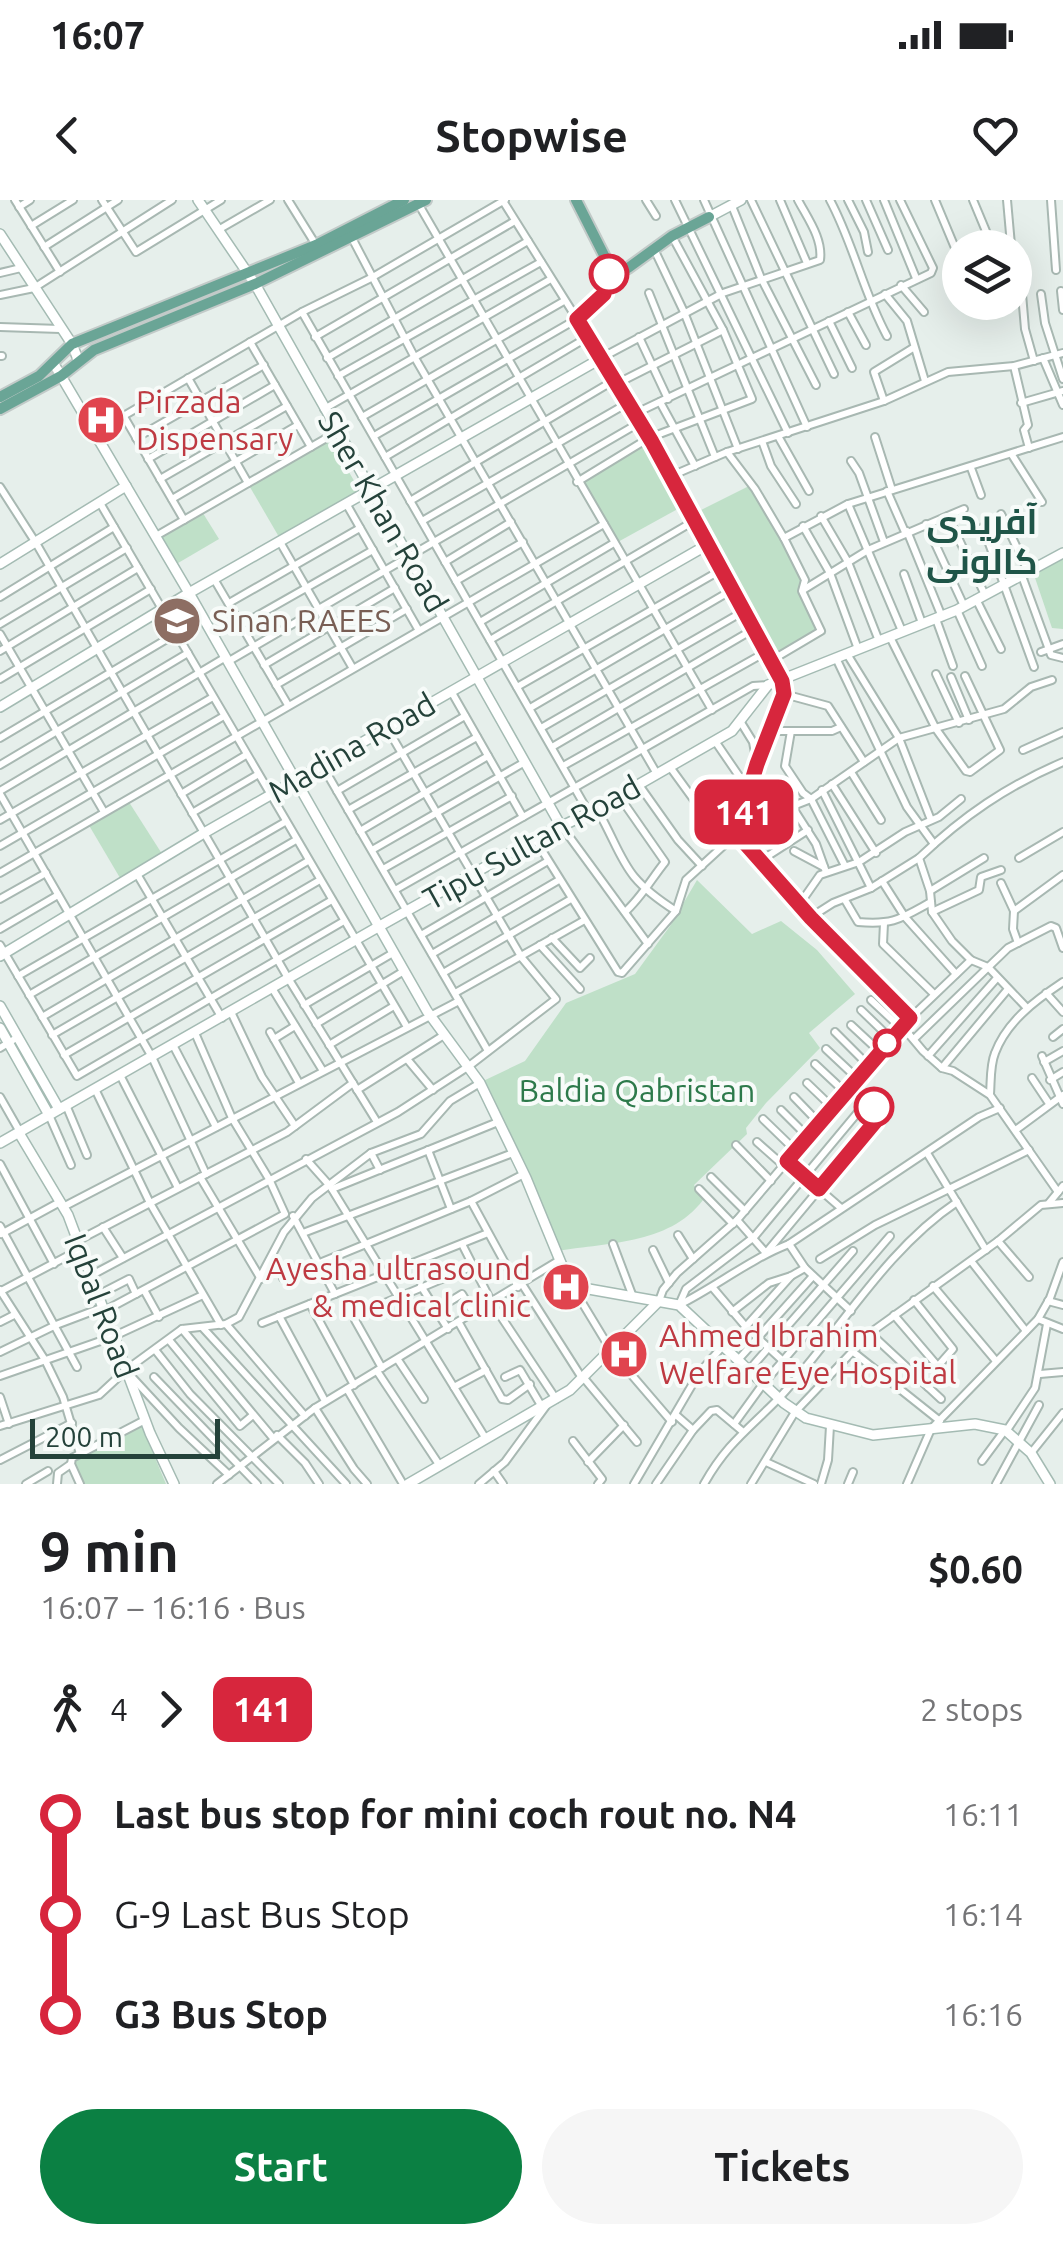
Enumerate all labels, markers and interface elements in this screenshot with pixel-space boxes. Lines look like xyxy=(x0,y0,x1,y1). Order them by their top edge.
text: 16:07 xyxy=(50,14,145,56)
icon: back xyxy=(40,108,95,163)
icon: heart xyxy=(968,108,1023,163)
text: Stopwise xyxy=(435,110,628,161)
map controls xyxy=(942,230,1032,320)
button: layers xyxy=(942,230,1032,320)
unlabelled marker xyxy=(590,255,628,293)
place label: Pirzada Dispensary xyxy=(136,383,294,456)
hospital icon: Pirzada Dispensary xyxy=(75,394,127,446)
street label: Sher Khan Road xyxy=(312,405,456,618)
district label: آفریدی کالونی xyxy=(926,501,1038,583)
school or university icon: Sinan RAEES xyxy=(151,595,203,647)
place label: Sinan RAEES xyxy=(212,602,391,638)
street label: Madina Road xyxy=(262,685,441,809)
street label: Tipu Sultan Road xyxy=(417,768,646,917)
line badge: 141 xyxy=(686,780,802,844)
text: 141 xyxy=(714,792,774,832)
unlabelled marker xyxy=(874,1030,900,1056)
park label: Baldia Qabristan xyxy=(519,1072,755,1108)
unlabelled marker xyxy=(855,1088,893,1126)
street label: Iqbal Road xyxy=(58,1228,146,1383)
place label: Ayesha ultrasound & medical clinic xyxy=(266,1250,531,1323)
hospital icon: Ayesha ultrasound & medical clinic xyxy=(540,1261,592,1313)
place label: Ahmed Ibrahim Welfare Eye Hospital xyxy=(659,1317,957,1390)
hospital icon: Ahmed Ibrahim Welfare Eye Hospital xyxy=(598,1328,650,1380)
scale bar xyxy=(30,1414,220,1458)
text: 200 m xyxy=(45,1421,123,1452)
text: 9 min xyxy=(40,1521,179,1582)
text: $0.60 xyxy=(928,1548,1023,1590)
text: 16:07 – 16:16 · Bus xyxy=(40,1589,306,1625)
icon: walk xyxy=(40,1682,95,1737)
icon: forward xyxy=(143,1682,198,1737)
text: 141 xyxy=(233,1689,292,1729)
text: 4 xyxy=(110,1691,128,1727)
text: 2 stops xyxy=(920,1691,1023,1727)
text: Last bus stop for mini coch rout no. N4 xyxy=(114,1793,796,1835)
text: 16:11 xyxy=(943,1796,1023,1832)
text: G-9 Last Bus Stop xyxy=(114,1893,410,1935)
text: 16:14 xyxy=(943,1896,1023,1932)
text: G3 Bus Stop xyxy=(114,1993,328,2035)
text: 16:16 xyxy=(943,1996,1023,2032)
button: Start xyxy=(40,2109,522,2224)
button: Tickets xyxy=(542,2109,1023,2224)

